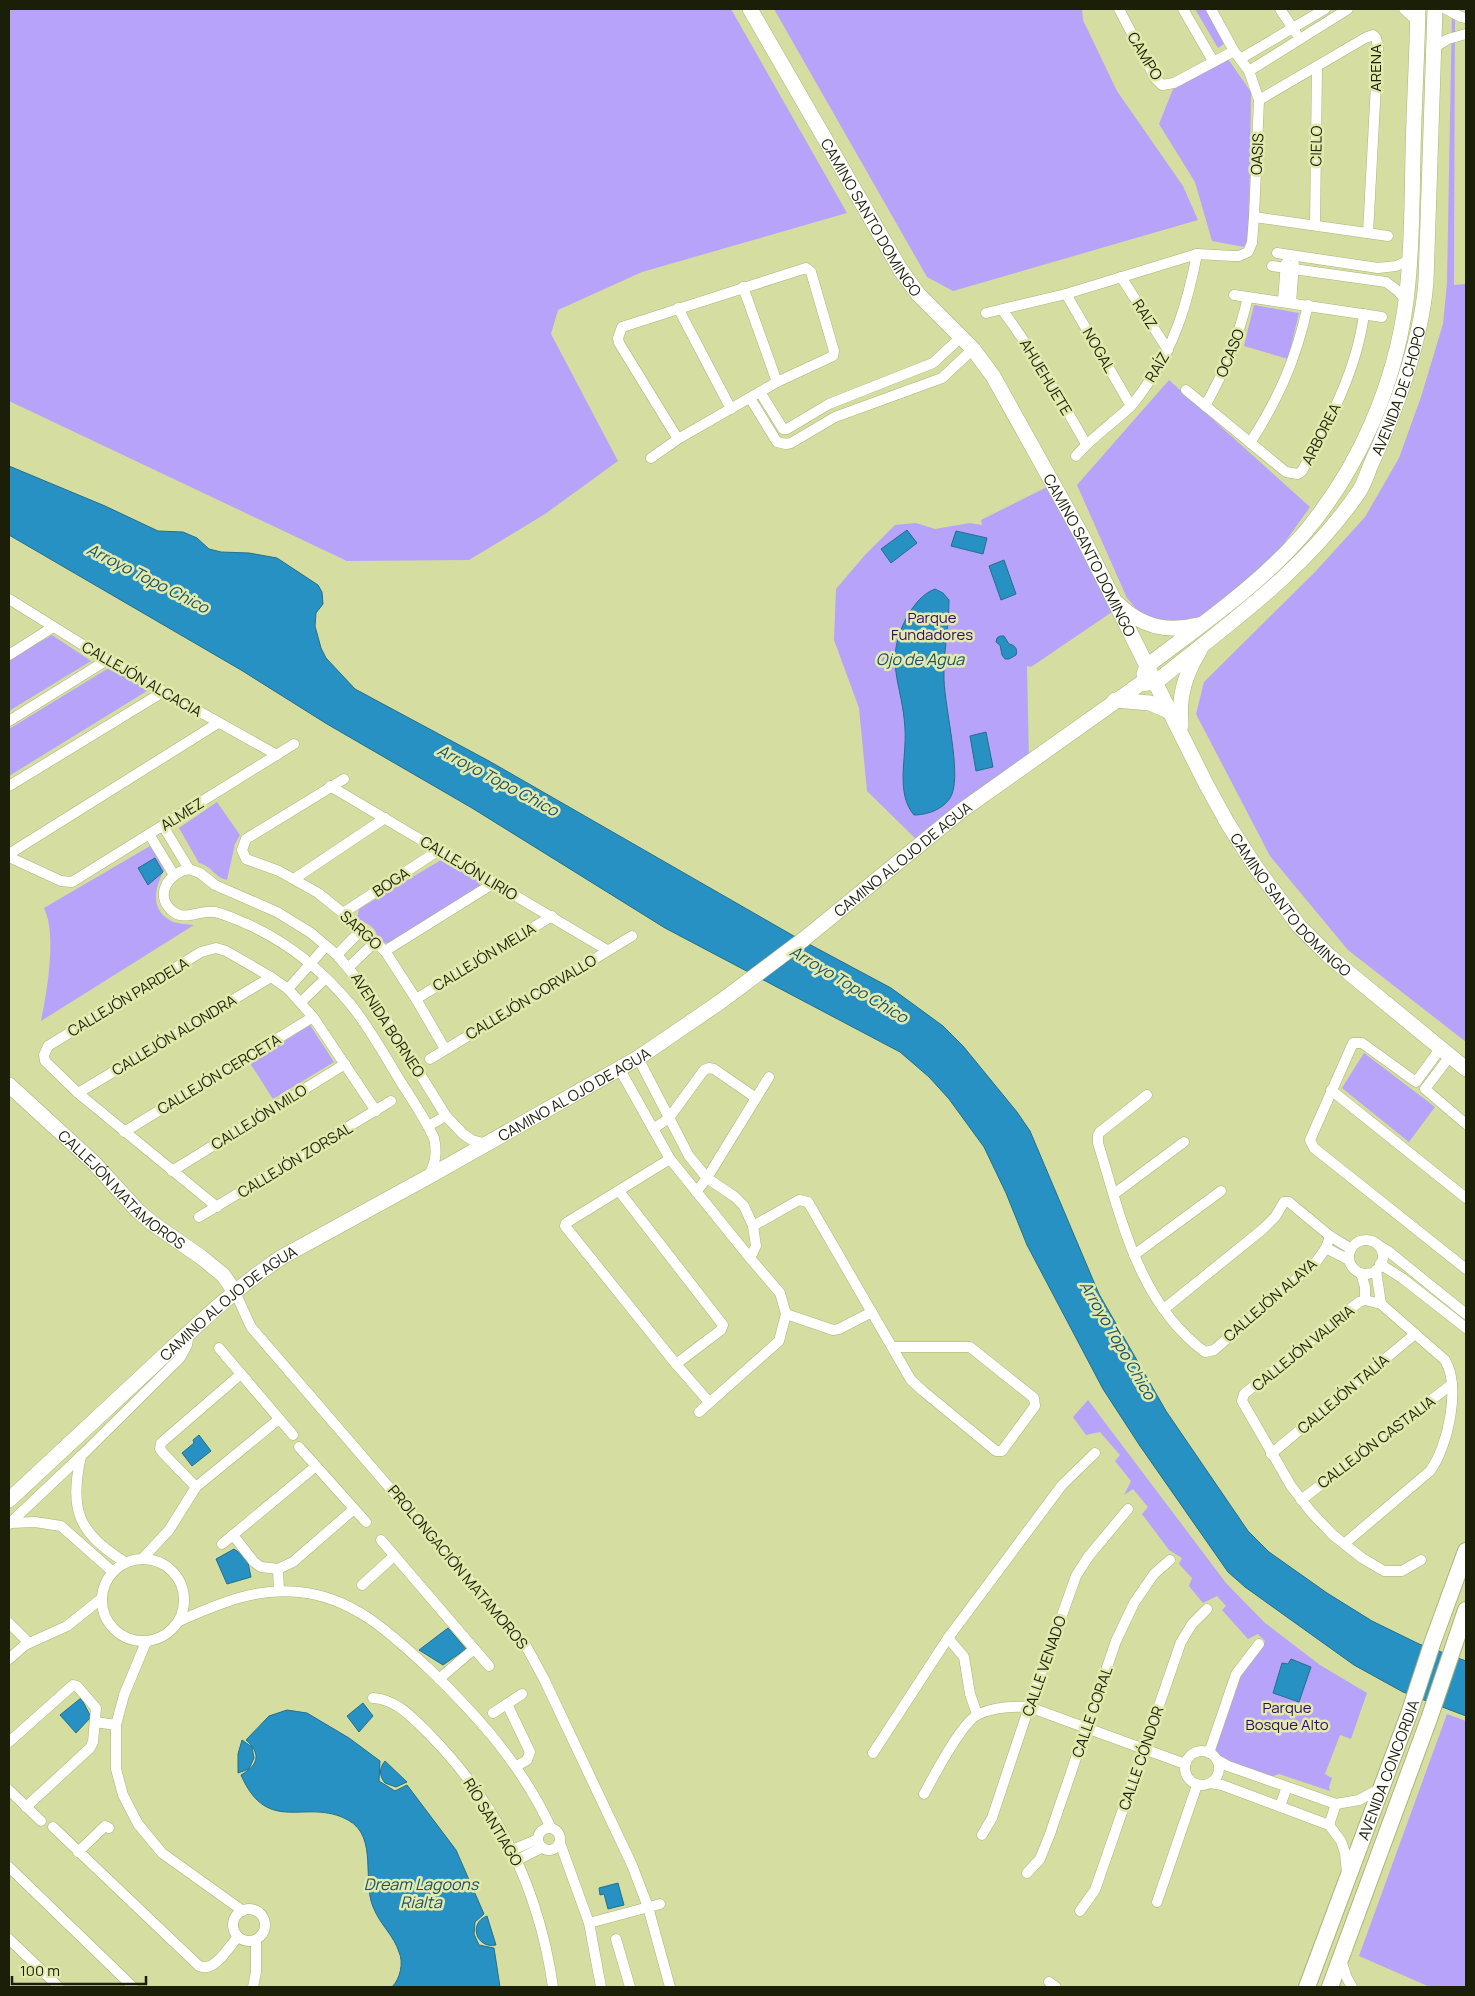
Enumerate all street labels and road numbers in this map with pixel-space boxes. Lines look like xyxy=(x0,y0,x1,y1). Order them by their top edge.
street label: CAMPO xyxy=(1122,28,1168,84)
street label: ARENA xyxy=(1365,44,1386,92)
street label: CIELO xyxy=(1305,125,1327,167)
street label: OASIS xyxy=(1245,133,1269,175)
street label: CAMINO SANTO DOMINGO xyxy=(816,134,927,301)
street label: RAIZ xyxy=(1128,295,1162,333)
street label: NOGAL xyxy=(1078,324,1120,377)
street label: AVENIDA DE CHOPO xyxy=(1366,324,1430,459)
street label: OCASO xyxy=(1211,325,1249,380)
street label: AHUEHUETE xyxy=(1015,335,1077,419)
street label: RAÍZ xyxy=(1140,348,1174,386)
street label: ARBOREA xyxy=(1297,399,1346,468)
street label: CAMINO SANTO DOMINGO xyxy=(1039,470,1141,640)
street label: CALLEJÓN ALCACIA xyxy=(78,636,206,722)
street label: ALMEZ xyxy=(156,793,208,835)
street label: CAMINO AL OJO DE AGUA xyxy=(829,796,976,921)
street label: CAMINO SANTO DOMINGO xyxy=(1226,829,1356,981)
street label: CALLEJÓN LIRIO xyxy=(417,831,522,905)
street label: BOGA xyxy=(369,862,414,902)
street label: SARGO xyxy=(336,906,387,955)
street label: CALLEJÓN MELIA xyxy=(429,918,540,996)
street label: CALLEJÓN CORVALLO xyxy=(462,949,601,1044)
street label: CALLEJÓN PARDELA xyxy=(63,952,193,1042)
street label: AVENIDA BORNEO xyxy=(346,969,430,1082)
street label: CALLEJÓN ALONDRA xyxy=(108,989,241,1081)
street label: CALLEJÓN CERCETA xyxy=(153,1028,285,1119)
street label: CAMINO AL OJO DE AGUA xyxy=(494,1042,655,1146)
street label: CALLEJÓN MILO xyxy=(207,1079,311,1155)
street label: CALLEJÓN ZORSAL xyxy=(234,1117,357,1203)
street label: CALLEJÓN MATAMOROS xyxy=(54,1125,190,1254)
street label: CAMINO AL OJO DE AGUA xyxy=(155,1240,301,1365)
street label: CALLEJÓN ALAYA xyxy=(1219,1253,1322,1346)
street label: CALLEJÓN VALIRIA xyxy=(1247,1300,1359,1396)
street label: CALLEJÓN TALÍA xyxy=(1293,1349,1394,1439)
street label: CALLEJÓN CASTALIA xyxy=(1313,1390,1440,1493)
street label: PROLONGACIÓN MATAMOROS xyxy=(383,1481,533,1653)
street label: CALLE VENADO xyxy=(1017,1613,1071,1719)
street label: CALLE CORAL xyxy=(1067,1663,1118,1760)
street label: AVENIDA CONCORDIA xyxy=(1352,1696,1424,1843)
street label: CALLE CÓNDOR xyxy=(1113,1703,1169,1813)
street label: RÍO SANTIAGO xyxy=(459,1774,528,1870)

